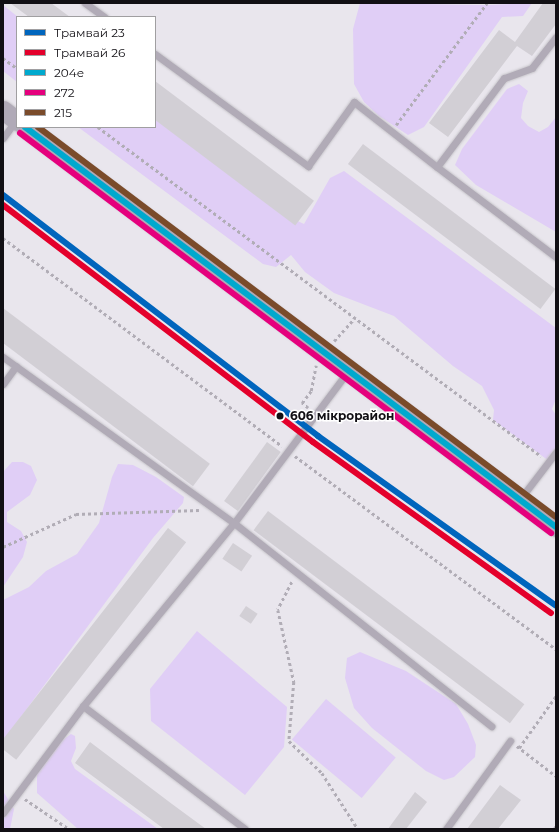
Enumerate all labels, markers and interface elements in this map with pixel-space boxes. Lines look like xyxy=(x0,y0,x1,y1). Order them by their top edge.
legend xyxy=(16,16,156,128)
text: Трамвай 23 xyxy=(54,25,125,40)
text: Трамвай 26 xyxy=(54,45,125,60)
text: 204е xyxy=(54,65,84,80)
text: 272 xyxy=(54,85,75,100)
text: 215 xyxy=(54,105,72,120)
marker: 606 мікрорайон xyxy=(273,409,287,423)
place label: 606 мікрорайон xyxy=(290,409,394,423)

